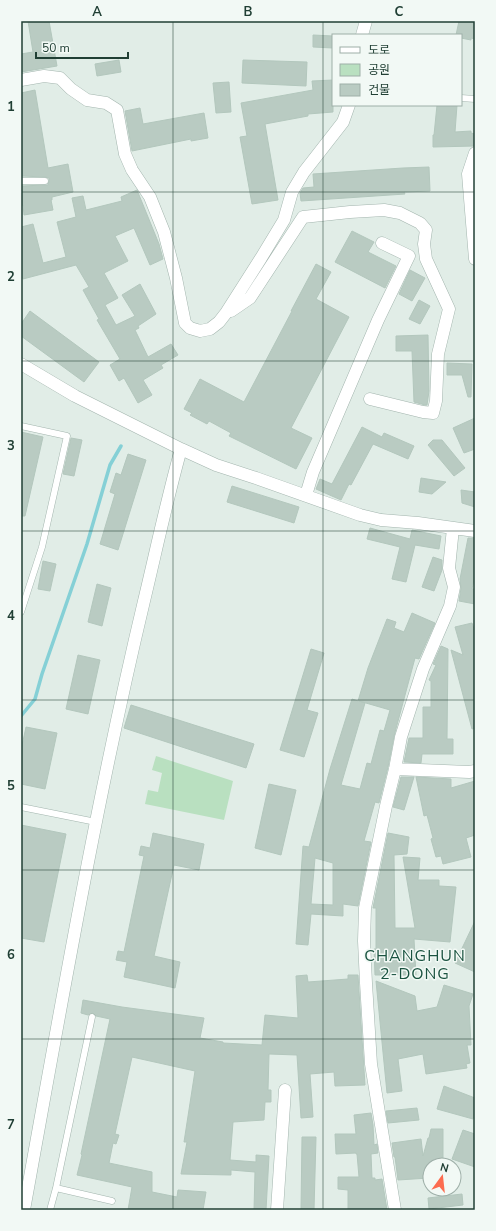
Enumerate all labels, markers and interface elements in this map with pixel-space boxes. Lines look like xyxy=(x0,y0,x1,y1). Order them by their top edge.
text: A xyxy=(92,3,102,21)
text: B xyxy=(244,3,253,21)
text: C xyxy=(395,3,404,21)
scale bar xyxy=(36,34,128,60)
legend xyxy=(332,34,462,106)
text: 50 m xyxy=(42,40,70,56)
text: 도로 xyxy=(368,42,390,58)
text: 공원 xyxy=(368,62,390,78)
text: 건물 xyxy=(368,82,390,98)
text: 1 xyxy=(7,98,15,116)
text: 2 xyxy=(7,268,15,286)
text: 3 xyxy=(7,437,15,455)
text: 4 xyxy=(7,607,15,625)
text: 5 xyxy=(7,777,15,795)
district label: CHANGHUN 2-DONG xyxy=(364,945,466,985)
text: 6 xyxy=(7,946,15,964)
text: 7 xyxy=(7,1116,15,1134)
north arrow xyxy=(422,1157,462,1197)
text: N xyxy=(439,1160,450,1176)

